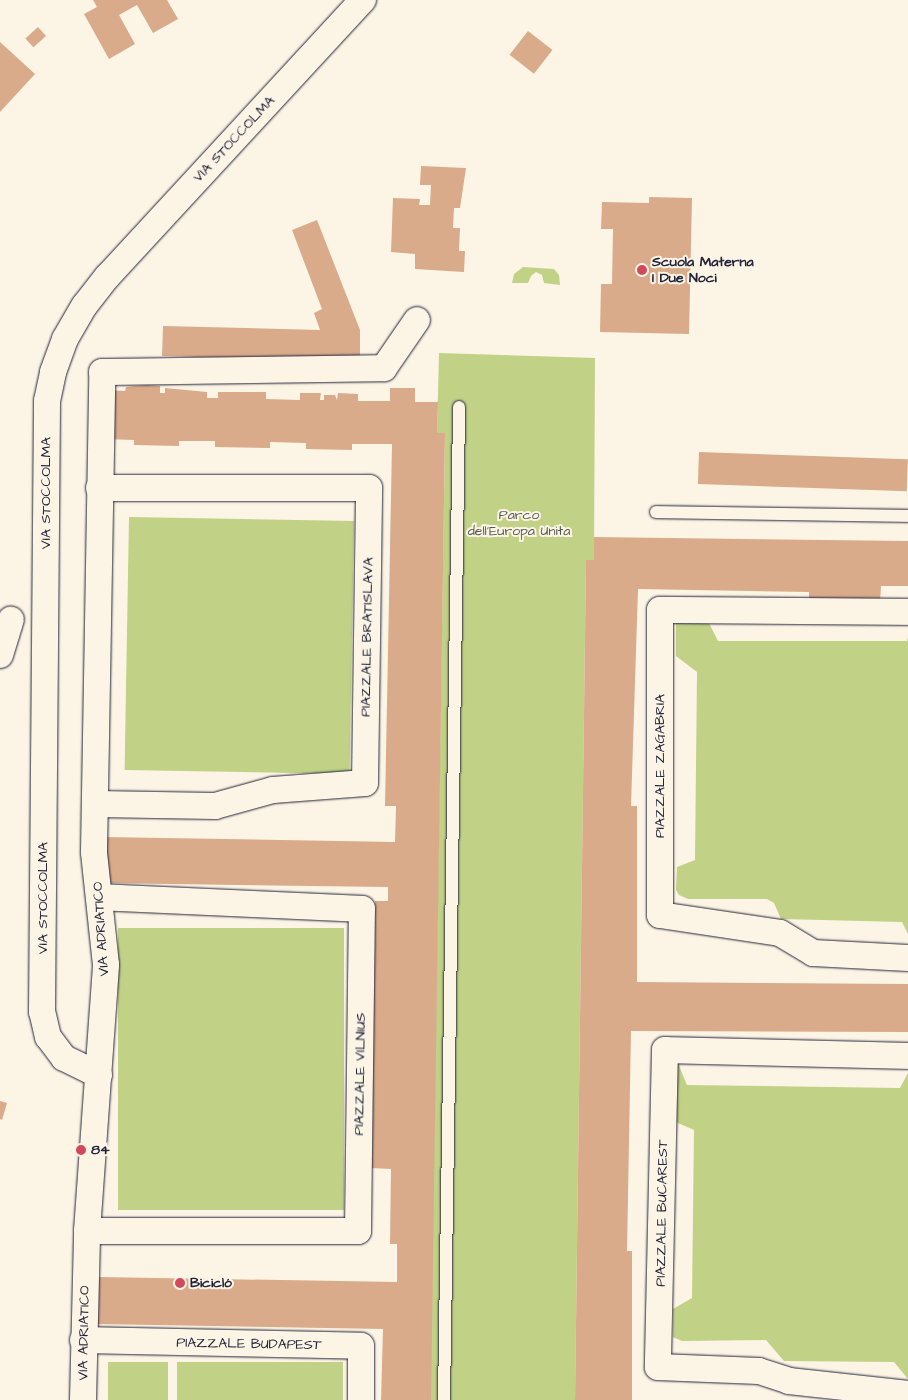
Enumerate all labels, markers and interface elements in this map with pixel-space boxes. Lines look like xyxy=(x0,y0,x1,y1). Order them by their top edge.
street label: VIA STOCCOLMA xyxy=(190,92,278,186)
place label: Scuola Materna I Due Noci xyxy=(652,254,754,286)
marker: Scuola Materna I Due Noci xyxy=(636,264,648,276)
street label: VIA STOCCOLMA xyxy=(38,437,54,549)
park label: Parco dell'Europa Unita xyxy=(468,507,570,540)
street label: PIAZZALE BRATISLAVA xyxy=(357,557,377,717)
street label: PIAZZALE ZAGABRIA xyxy=(652,694,668,838)
street label: VIA STOCCOLMA xyxy=(35,842,51,954)
street label: VIA ADRIATICO xyxy=(89,881,113,977)
street label: PIAZZALE VILNIUS xyxy=(351,1012,369,1136)
street label: PIAZZALE BUCAREST xyxy=(652,1139,672,1287)
place label: 84 xyxy=(91,1142,110,1158)
marker: 84 xyxy=(75,1144,87,1156)
place label: Bicicló xyxy=(190,1275,232,1291)
marker: Bicicló xyxy=(174,1277,186,1289)
street label: VIA ADRIATICO xyxy=(75,1286,93,1380)
street label: PIAZZALE BUDAPEST xyxy=(176,1334,322,1354)

